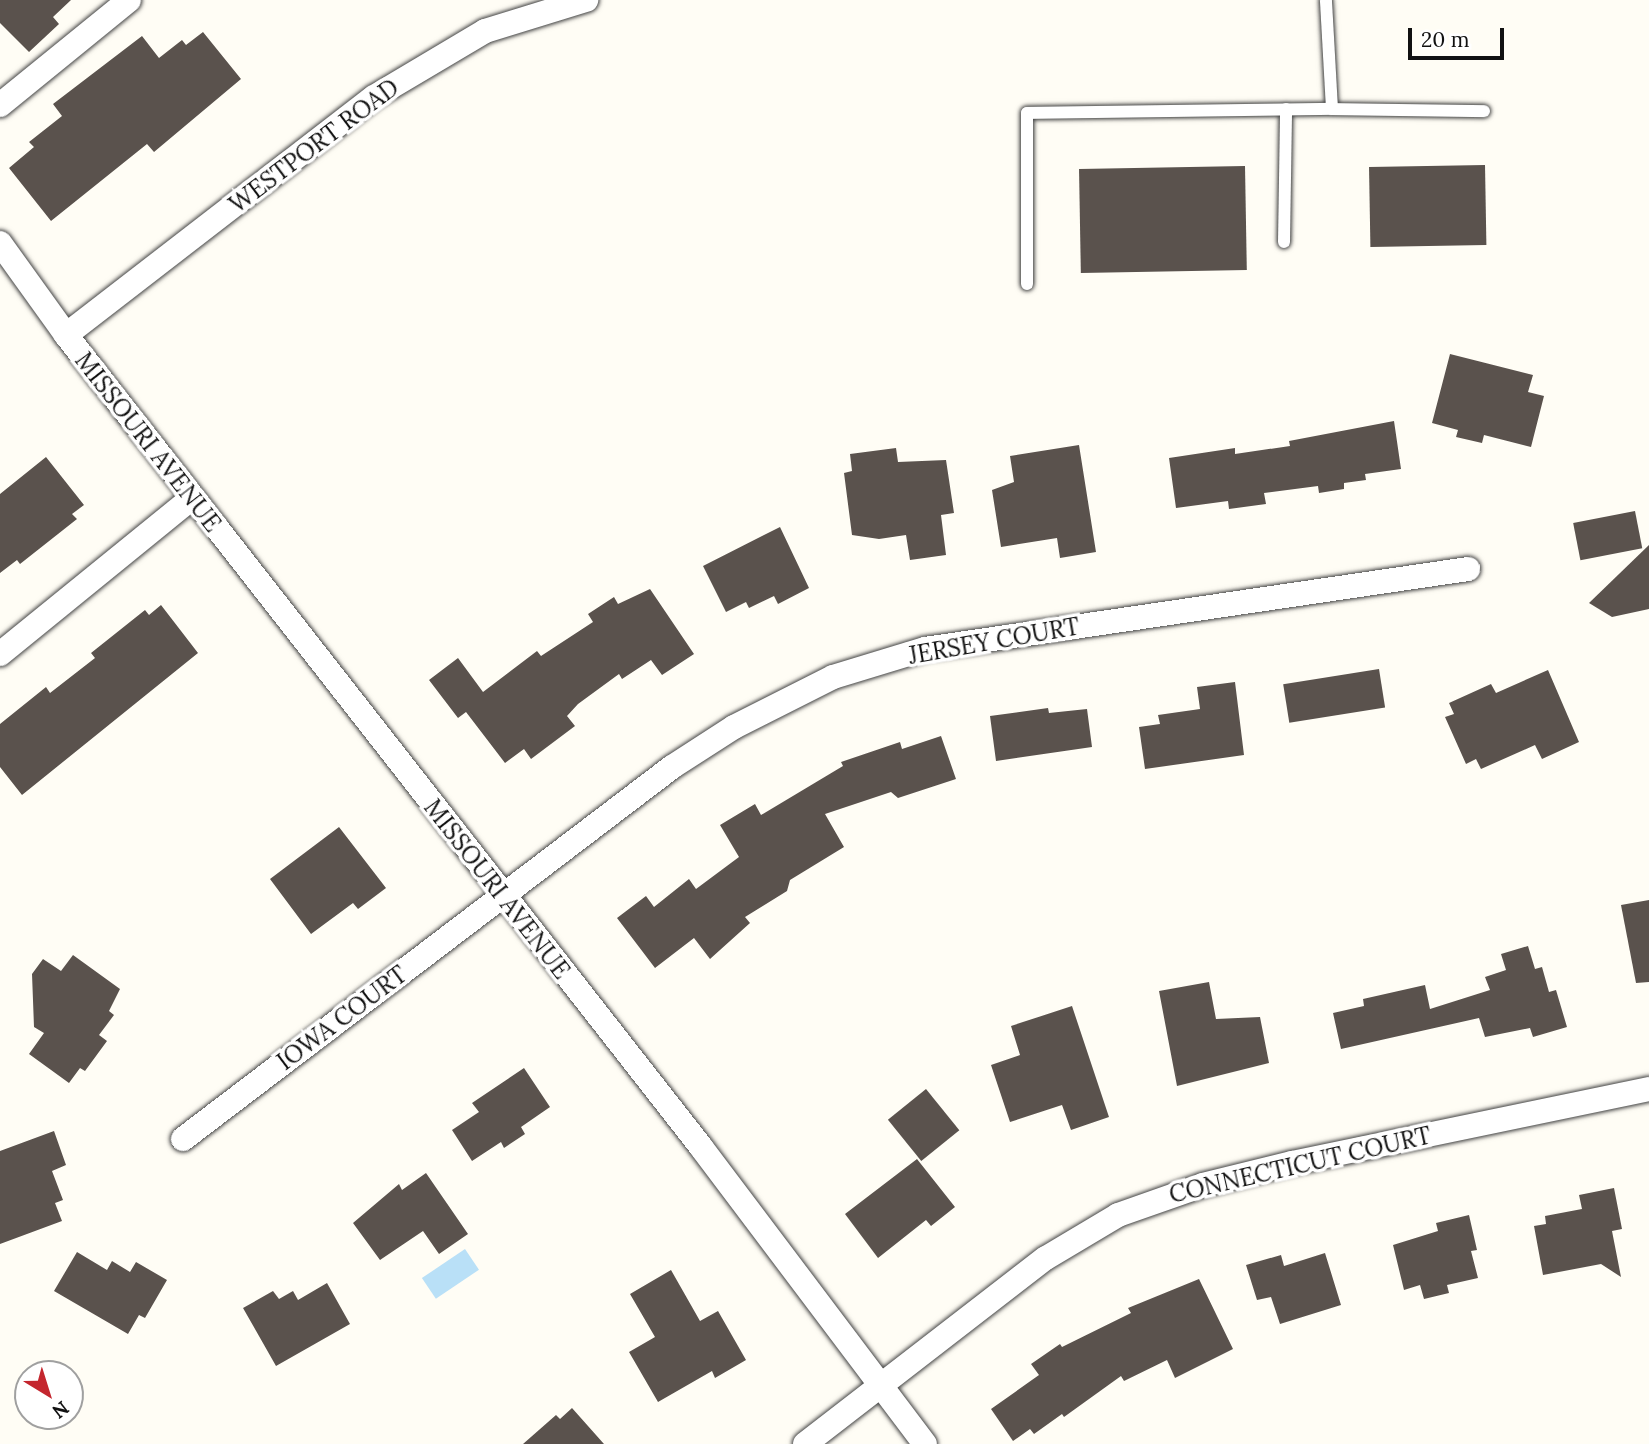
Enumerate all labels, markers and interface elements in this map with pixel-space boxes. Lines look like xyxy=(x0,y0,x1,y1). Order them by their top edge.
scale bar xyxy=(1411,14,1507,58)
text: 20 m xyxy=(1421,26,1470,53)
street label: WESTPORT ROAD xyxy=(224,73,404,219)
street label: MISSOURI AVENUE xyxy=(69,347,227,537)
street label: JERSEY COURT xyxy=(906,612,1082,670)
street label: MISSOURI AVENUE xyxy=(418,794,576,984)
street label: IOWA COURT xyxy=(271,960,413,1076)
street label: CONNECTICUT COURT xyxy=(1166,1121,1434,1209)
north arrow xyxy=(14,1360,84,1430)
text: N xyxy=(48,1396,74,1424)

